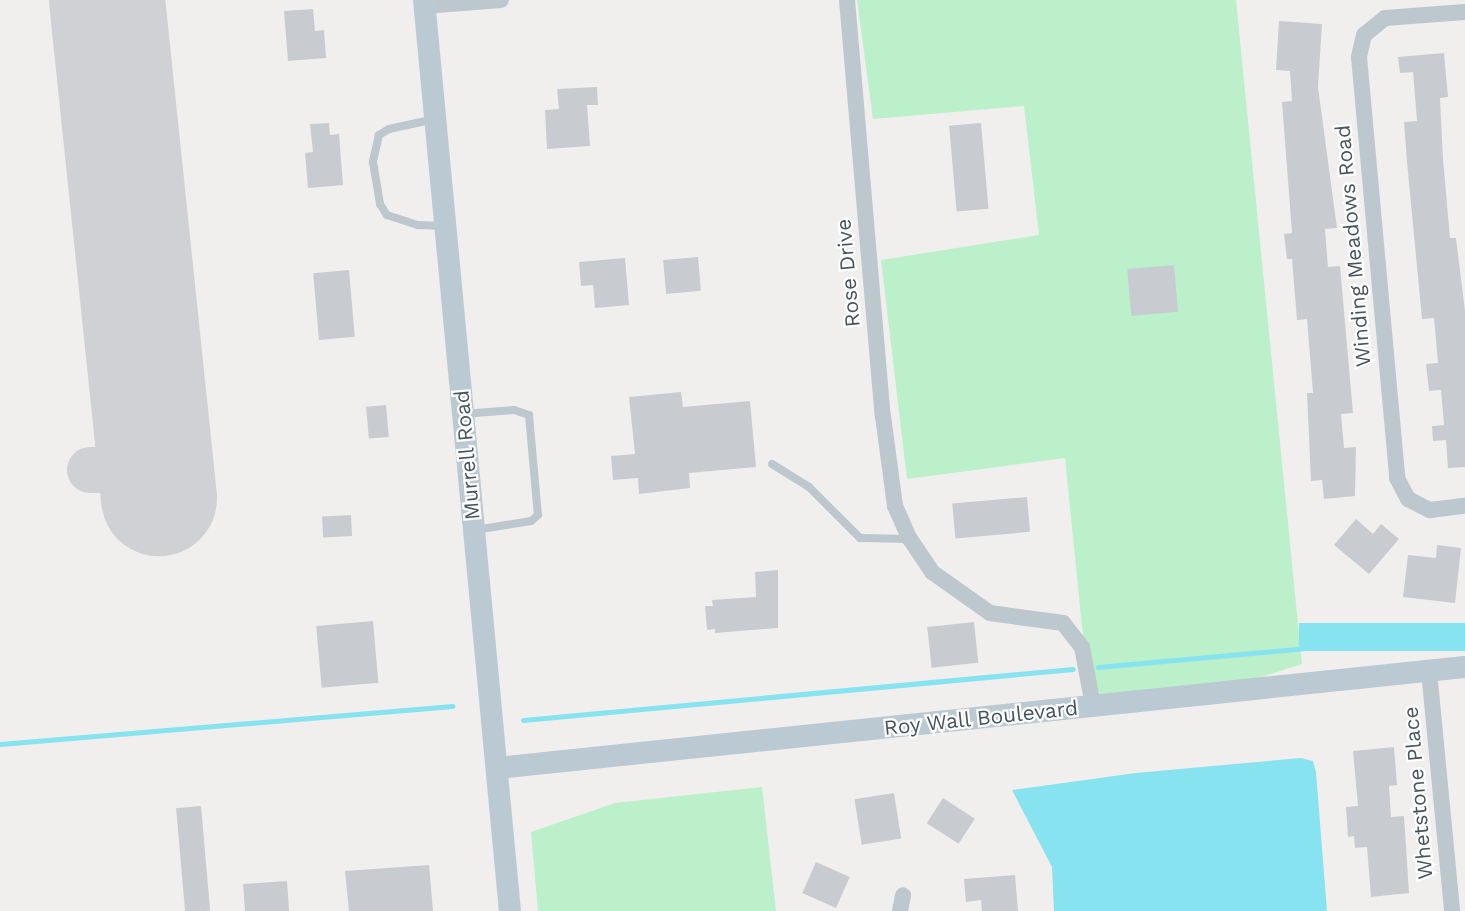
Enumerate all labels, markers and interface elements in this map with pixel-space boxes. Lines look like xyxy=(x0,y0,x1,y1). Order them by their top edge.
street label: Winding Meadows Road xyxy=(1330,124,1376,368)
street label: Rose Drive xyxy=(831,218,865,328)
street label: Murrell Road xyxy=(449,389,485,521)
street label: Roy Wall Boulevard xyxy=(882,695,1080,741)
street label: Whetstone Place xyxy=(1398,705,1438,881)

